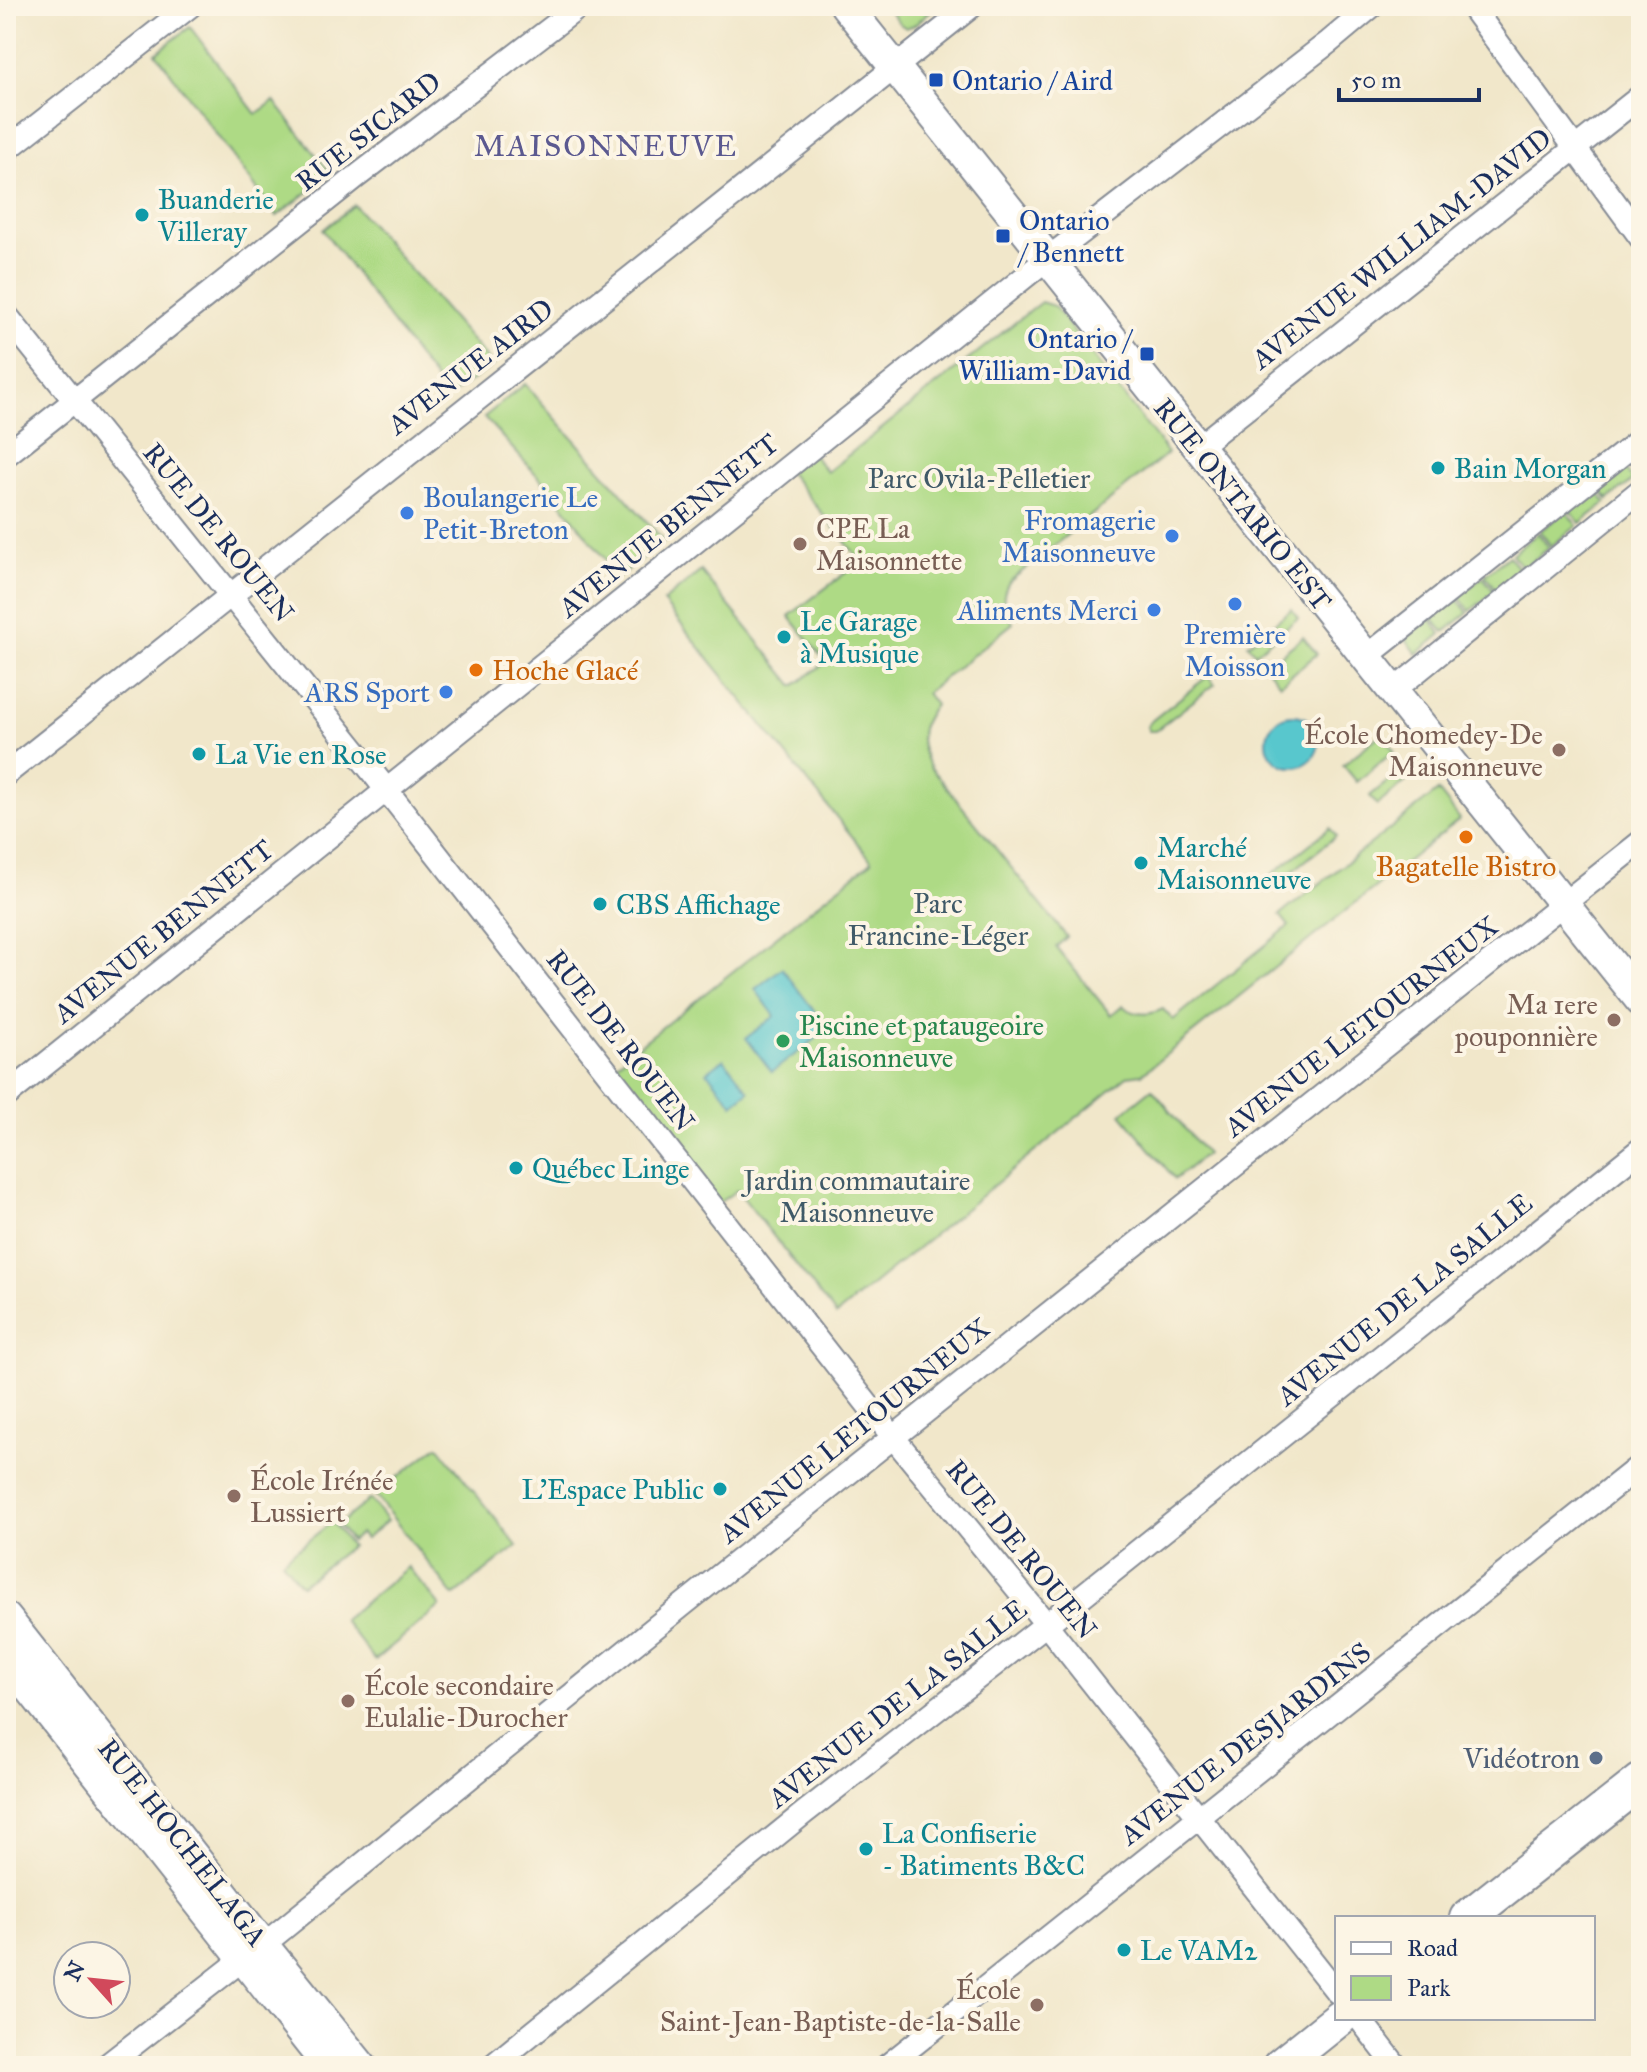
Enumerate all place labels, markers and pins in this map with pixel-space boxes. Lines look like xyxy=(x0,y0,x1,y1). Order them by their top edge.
place label: Ontario / Aird xyxy=(952,63,1113,98)
marker: Ontario / Aird xyxy=(927,71,945,89)
place label: Buanderie Villeray xyxy=(157,182,274,249)
place label: Ontario / Bennett xyxy=(1017,203,1125,270)
marker: Buanderie Villeray xyxy=(133,206,151,224)
marker: Ontario / Bennett xyxy=(994,227,1012,245)
place label: Ontario / William-David xyxy=(958,321,1133,388)
marker: Ontario / William-David xyxy=(1138,345,1156,363)
place label: Bain Morgan xyxy=(1454,451,1607,486)
marker: Bain Morgan xyxy=(1429,459,1447,477)
place label: Boulangerie Le Petit-Breton xyxy=(423,480,598,547)
place label: Fromagerie Maisonneuve xyxy=(1002,503,1156,570)
marker: Boulangerie Le Petit-Breton xyxy=(398,504,416,522)
place label: CPE La Maisonnette xyxy=(816,511,962,578)
marker: Fromagerie Maisonneuve xyxy=(1163,527,1181,545)
marker: CPE La Maisonnette xyxy=(791,535,809,553)
place label: Aliments Merci xyxy=(956,593,1138,628)
marker: Première Moisson xyxy=(1226,595,1244,613)
marker: Aliments Merci xyxy=(1145,601,1163,619)
place label: Le Garage à Musique xyxy=(800,604,919,671)
place label: Première Moisson xyxy=(1184,617,1286,684)
marker: Le Garage à Musique xyxy=(775,628,793,646)
place label: Hoche Glacé xyxy=(492,653,639,688)
marker: Hoche Glacé xyxy=(467,661,485,679)
place label: ARS Sport xyxy=(304,675,430,710)
marker: ARS Sport xyxy=(437,683,455,701)
place label: École Chomedey-De Maisonneuve xyxy=(1304,717,1543,784)
place label: La Vie en Rose xyxy=(215,737,387,772)
marker: École Chomedey-De Maisonneuve xyxy=(1550,741,1568,759)
marker: La Vie en Rose xyxy=(190,745,208,763)
marker: Bagatelle Bistro xyxy=(1457,828,1475,846)
place label: Marché Maisonneuve xyxy=(1157,830,1311,897)
place label: Bagatelle Bistro xyxy=(1376,849,1556,884)
marker: Marché Maisonneuve xyxy=(1132,854,1150,872)
place label: CBS Affichage xyxy=(616,887,781,922)
marker: CBS Affichage xyxy=(591,895,609,913)
place label: Ma 1ere pouponnière xyxy=(1454,987,1598,1054)
place label: Piscine et pataugeoire Maisonneuve xyxy=(799,1008,1044,1075)
marker: Ma 1ere pouponnière xyxy=(1605,1011,1623,1029)
marker: Piscine et pataugeoire Maisonneuve xyxy=(774,1032,792,1050)
place label: Québec Linge xyxy=(532,1151,690,1186)
marker: Québec Linge xyxy=(507,1159,525,1177)
place label: École Irénée Lussiert xyxy=(250,1463,394,1530)
place label: L'Espace Public xyxy=(522,1472,704,1507)
marker: L'Espace Public xyxy=(711,1480,729,1498)
marker: École Irénée Lussiert xyxy=(225,1487,243,1505)
place label: École secondaire Eulalie-Durocher xyxy=(364,1668,568,1735)
marker: École secondaire Eulalie-Durocher xyxy=(339,1692,357,1710)
place label: Vidéotron xyxy=(1462,1741,1580,1776)
marker: Vidéotron xyxy=(1587,1749,1605,1767)
place label: La Confiserie - Batiments B&C xyxy=(882,1816,1085,1883)
marker: La Confiserie - Batiments B&C xyxy=(857,1840,875,1858)
place label: Le VAM2 xyxy=(1140,1933,1258,1968)
marker: Le VAM2 xyxy=(1115,1941,1133,1959)
place label: École Saint-Jean-Baptiste-de-la-Salle xyxy=(660,1972,1021,2039)
marker: École Saint-Jean-Baptiste-de-la-Salle xyxy=(1028,1996,1046,2014)

